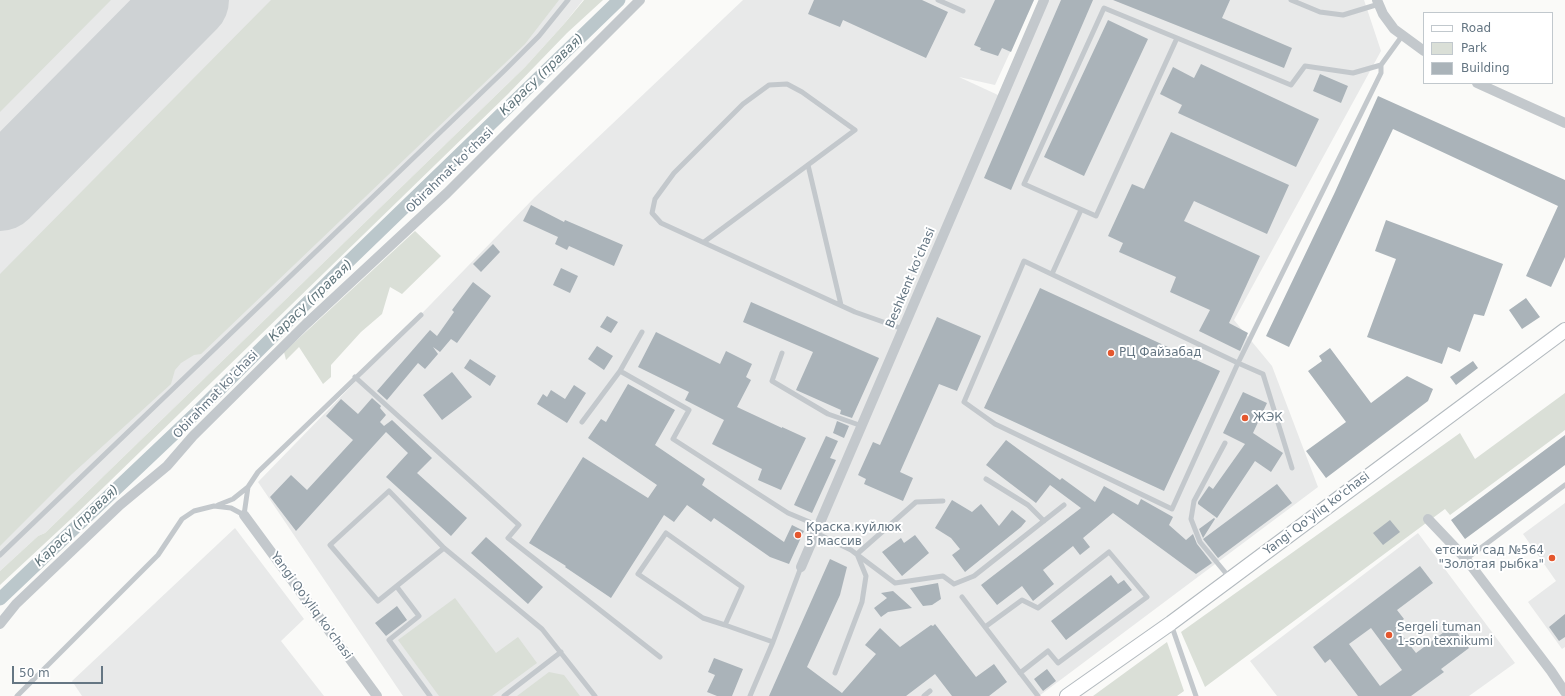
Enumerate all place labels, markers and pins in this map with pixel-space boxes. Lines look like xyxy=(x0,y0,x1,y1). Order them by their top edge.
place label: РЦ Файзабад xyxy=(1119,346,1202,360)
marker: РЦ Файзабад xyxy=(1106,348,1116,358)
place label: ЖЭК xyxy=(1253,411,1283,425)
marker: ЖЭК xyxy=(1240,413,1250,423)
place label: Краска.куйлюк 5 массив xyxy=(806,521,902,549)
marker: Краска.куйлюк 5 массив xyxy=(793,530,803,540)
place label: етский сад №564 "Золотая рыбка" xyxy=(1435,544,1544,572)
marker: етский сад №564 "Золотая рыбка" xyxy=(1547,553,1557,563)
place label: Sergeli tuman 1-son texnikumi xyxy=(1397,621,1493,649)
marker: Sergeli tuman 1-son texnikumi xyxy=(1384,630,1394,640)

